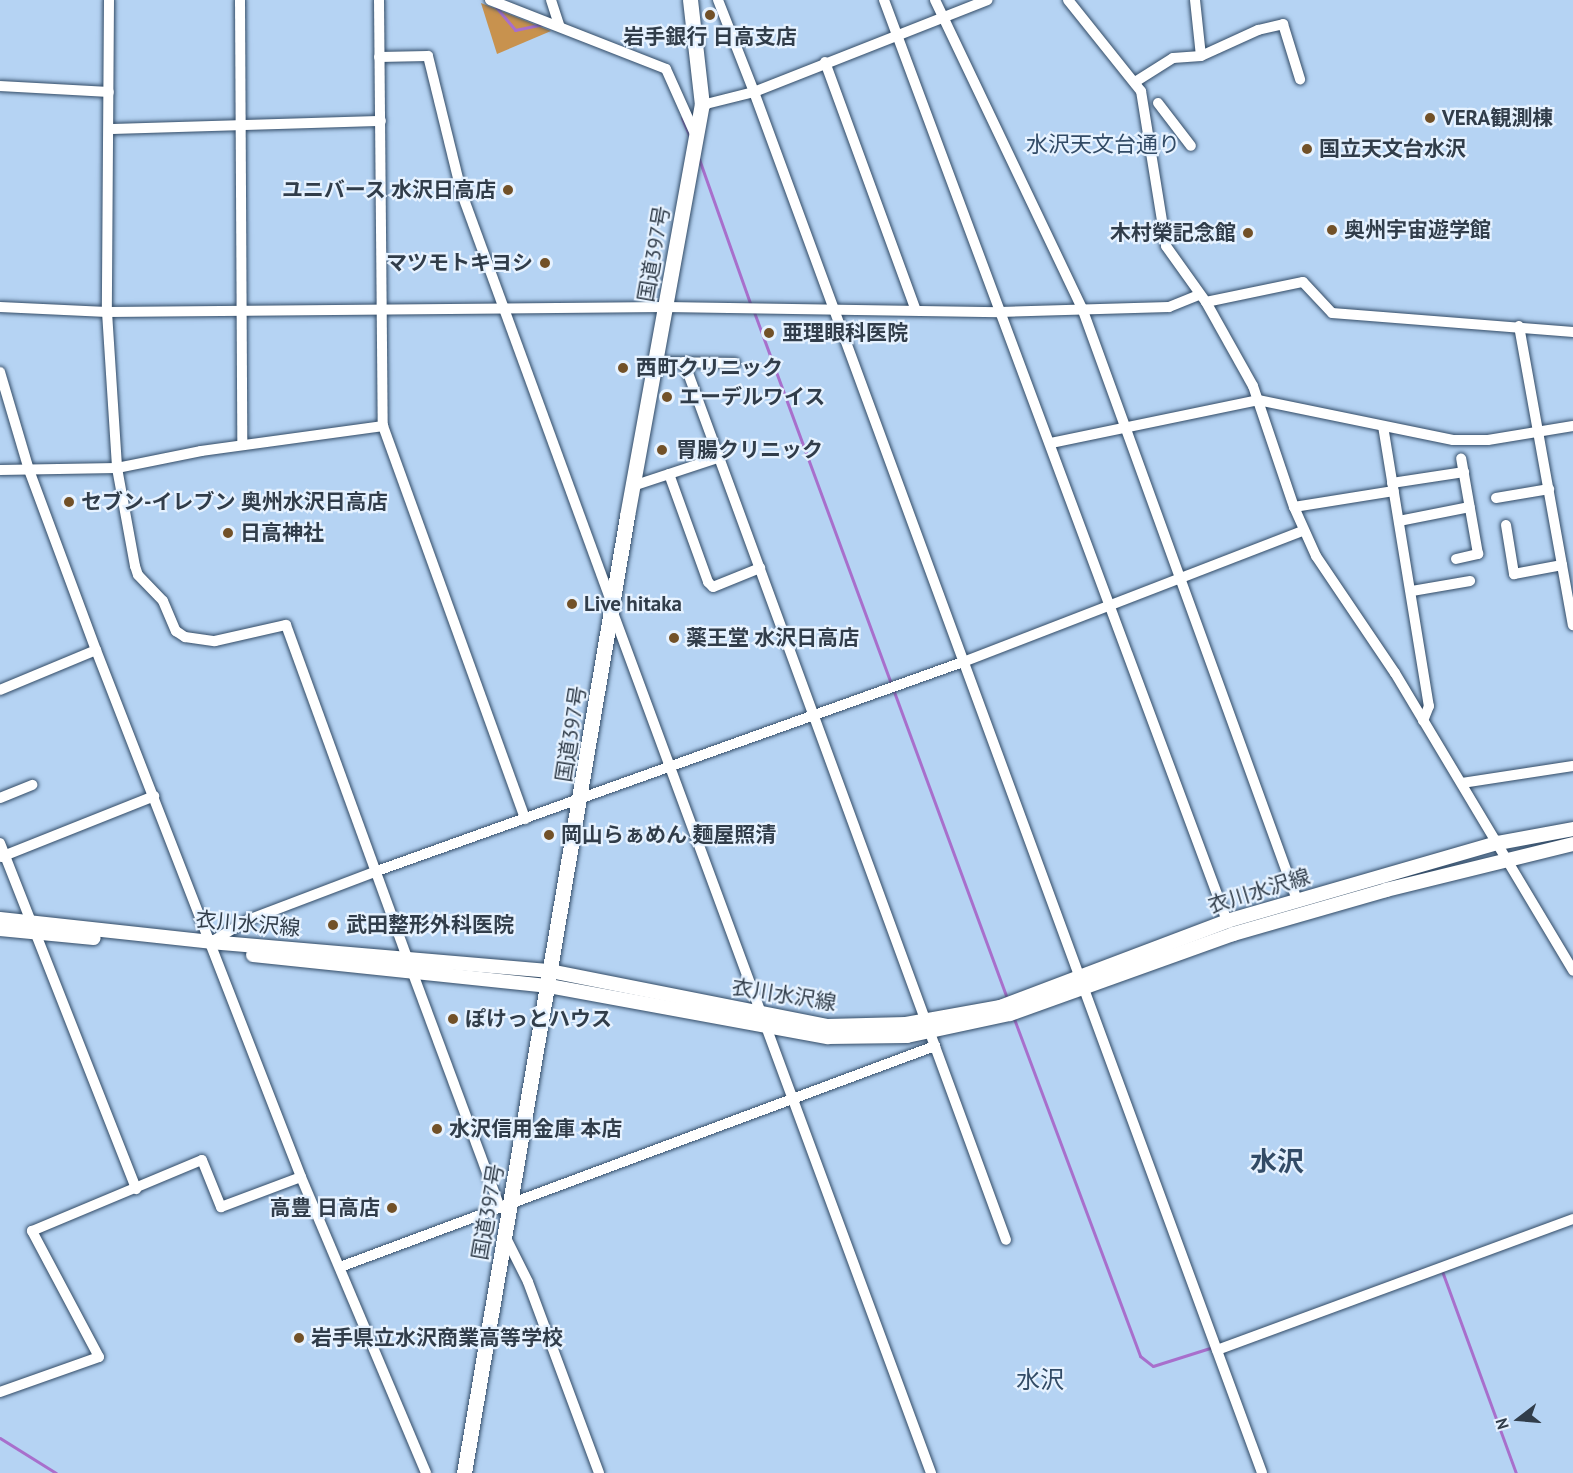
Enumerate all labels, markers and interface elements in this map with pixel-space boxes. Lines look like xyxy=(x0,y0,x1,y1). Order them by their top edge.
marker: 岩手銀行 日高支店 xyxy=(703,8,717,22)
place label: 岩手銀行 日高支店 xyxy=(623,24,797,50)
place label: VERA観測棟 xyxy=(1442,105,1553,131)
marker: VERA観測棟 xyxy=(1423,111,1437,125)
district label: 水沢天文台通り xyxy=(1026,132,1180,158)
place label: 国立天文台水沢 xyxy=(1319,136,1466,162)
marker: 国立天文台水沢 xyxy=(1300,142,1314,156)
place label: ユニバース 水沢日高店 xyxy=(281,177,496,203)
marker: ユニバース 水沢日高店 xyxy=(501,183,515,197)
street label: 国道397号 xyxy=(633,204,675,304)
place label: 奥州宇宙遊学館 xyxy=(1344,217,1491,243)
place label: 木村榮記念館 xyxy=(1110,220,1236,246)
marker: 奥州宇宙遊学館 xyxy=(1325,223,1339,237)
marker: 木村榮記念館 xyxy=(1241,226,1255,240)
place label: マツモトキヨシ xyxy=(386,250,533,276)
marker: マツモトキヨシ xyxy=(538,256,552,270)
place label: 亜理眼科医院 xyxy=(782,320,908,346)
marker: 亜理眼科医院 xyxy=(760,324,778,342)
place label: 西町クリニック xyxy=(636,355,783,381)
marker: 西町クリニック xyxy=(614,359,632,377)
place label: エーデルワイス xyxy=(679,384,826,410)
marker: エーデルワイス xyxy=(660,390,674,404)
place label: 胃腸クリニック xyxy=(676,437,823,463)
marker: 胃腸クリニック xyxy=(653,441,671,459)
place label: セブン-イレブン 奥州水沢日高店 xyxy=(81,489,388,515)
marker: セブン-イレブン 奥州水沢日高店 xyxy=(62,495,76,509)
place label: 日高神社 xyxy=(240,520,324,546)
marker: 日高神社 xyxy=(221,526,235,540)
place label: Live hitaka xyxy=(584,591,682,617)
marker: Live hitaka xyxy=(565,597,579,611)
place label: 薬王堂 水沢日高店 xyxy=(686,625,859,651)
marker: 薬王堂 水沢日高店 xyxy=(667,631,681,645)
street label: 国道397号 xyxy=(551,684,591,784)
place label: 岡山らぁめん 麺屋照清 xyxy=(561,822,776,848)
marker: 岡山らぁめん 麺屋照清 xyxy=(542,828,556,842)
street label: 衣川水沢線 xyxy=(1205,864,1313,918)
street label: 衣川水沢線 xyxy=(195,907,301,941)
place label: 武田整形外科医院 xyxy=(346,912,514,938)
marker: 武田整形外科医院 xyxy=(324,916,342,934)
street label: 衣川水沢線 xyxy=(730,974,838,1016)
place label: ぽけっとハウス xyxy=(465,1006,612,1032)
marker: ぽけっとハウス xyxy=(446,1012,460,1026)
place label: 水沢信用金庫 本店 xyxy=(449,1116,622,1142)
marker: 水沢信用金庫 本店 xyxy=(430,1122,444,1136)
district label: 水沢 xyxy=(1250,1146,1304,1178)
street label: 国道397号 xyxy=(467,1162,509,1262)
place label: 高豊 日高店 xyxy=(270,1195,380,1221)
marker: 高豊 日高店 xyxy=(385,1201,399,1215)
place label: 岩手県立水沢商業高等学校 xyxy=(311,1325,563,1351)
marker: 岩手県立水沢商業高等学校 xyxy=(292,1331,306,1345)
district label: 水沢 xyxy=(1016,1366,1064,1394)
north arrow xyxy=(1489,1389,1549,1449)
text: N xyxy=(1491,1416,1513,1432)

